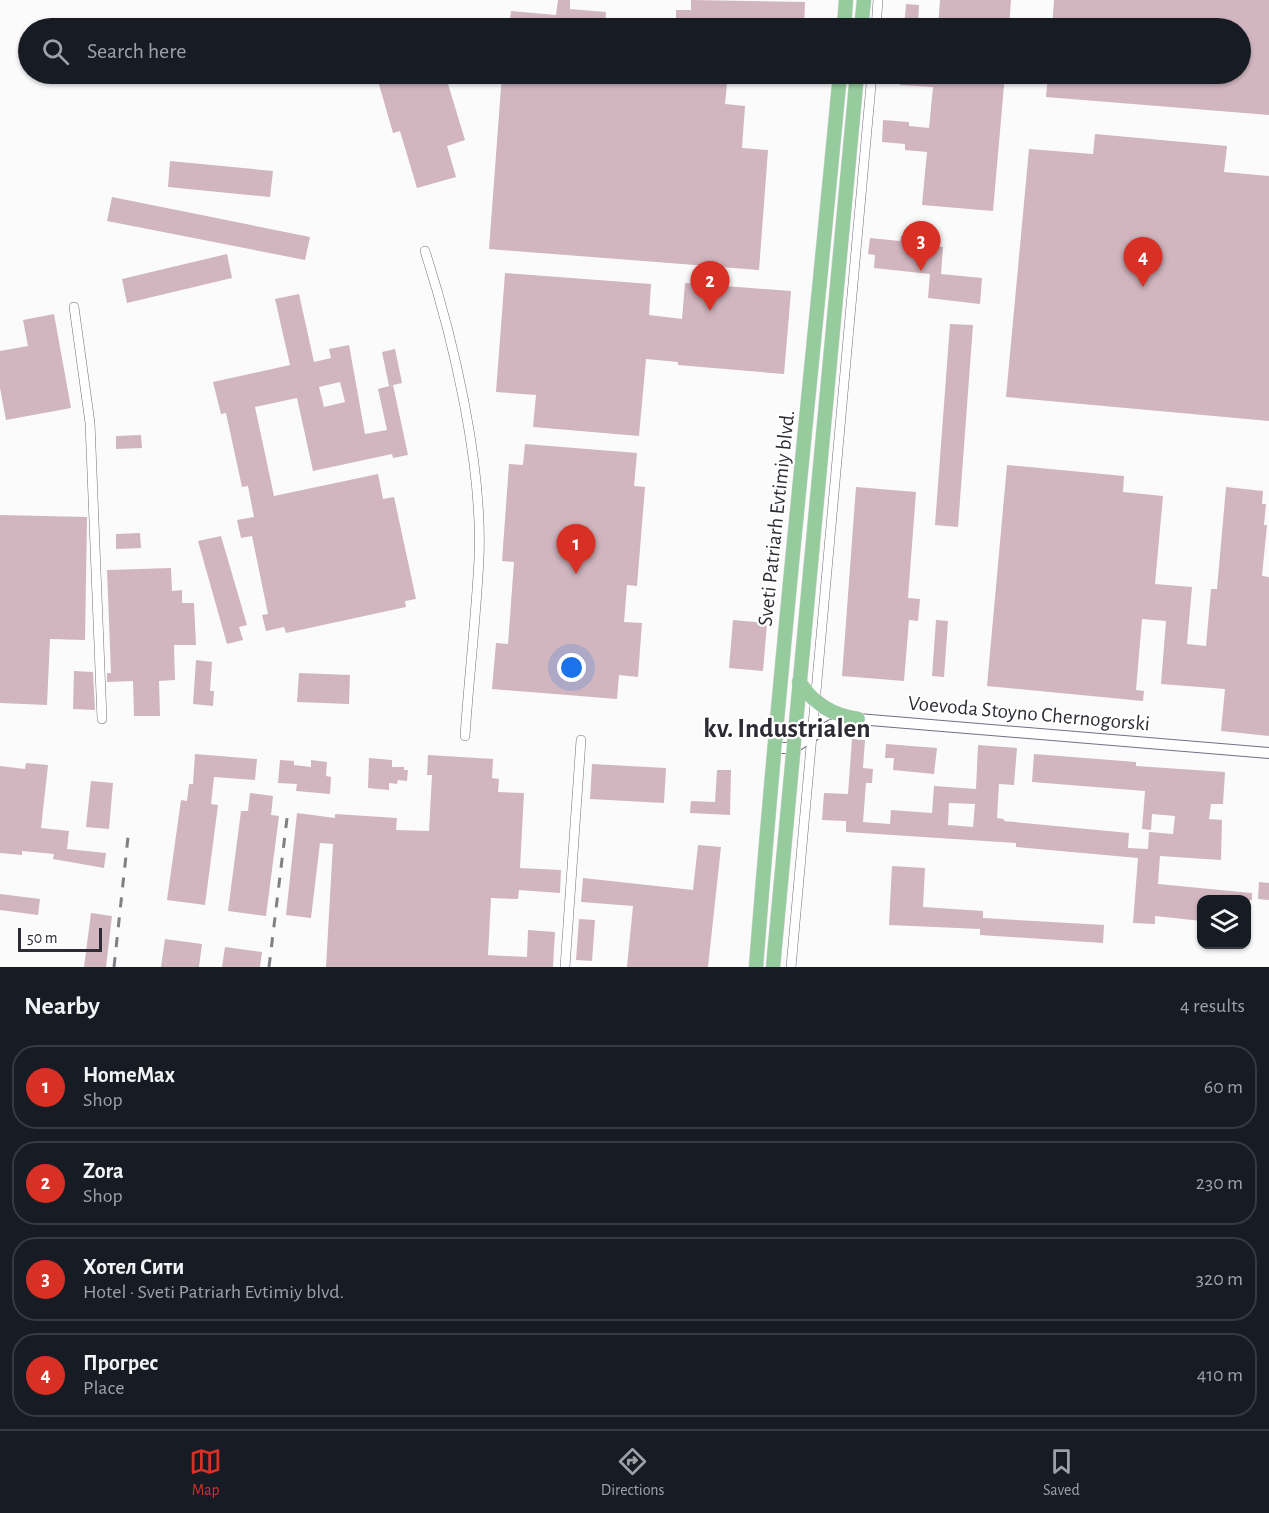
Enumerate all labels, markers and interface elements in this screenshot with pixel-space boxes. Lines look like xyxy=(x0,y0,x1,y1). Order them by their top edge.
search box xyxy=(18,18,1251,84)
icon: search xyxy=(39,35,72,68)
text: Search here xyxy=(87,40,186,62)
pin: 3 xyxy=(902,222,940,271)
pin: 4 xyxy=(1124,238,1162,287)
pin: 2 xyxy=(690,262,730,311)
street label: Sveti Patriarh Evtimiy blvd. xyxy=(755,409,798,627)
pin: 1 xyxy=(556,524,596,574)
your location xyxy=(557,653,586,682)
street label: Voevoda Stoyno Chernogorski xyxy=(907,692,1151,735)
district label: kv. Industrialen xyxy=(703,715,871,742)
map controls xyxy=(1197,895,1251,949)
button: layers xyxy=(1197,895,1251,949)
scale bar xyxy=(18,925,102,952)
text: 50 m xyxy=(27,930,58,946)
text: Nearby xyxy=(24,993,100,1019)
text: 4 results xyxy=(1180,996,1245,1016)
text: HomeMax xyxy=(83,1064,175,1086)
text: 1 xyxy=(42,1077,49,1097)
text: 60 m xyxy=(1204,1077,1243,1097)
text: Shop xyxy=(83,1090,123,1110)
text: Zora xyxy=(83,1160,123,1182)
text: 2 xyxy=(41,1173,50,1193)
text: 230 m xyxy=(1196,1173,1243,1193)
text: Shop xyxy=(83,1186,123,1206)
text: Хотел Сити xyxy=(83,1256,184,1278)
text: 3 xyxy=(41,1269,50,1289)
text: 320 m xyxy=(1196,1269,1243,1289)
text: Hotel · Sveti Patriarh Evtimiy blvd. xyxy=(83,1282,344,1302)
text: Прогрес xyxy=(83,1352,158,1374)
text: 4 xyxy=(40,1365,51,1385)
text: 410 m xyxy=(1197,1365,1243,1385)
text: Place xyxy=(83,1378,124,1398)
tab: Map xyxy=(189,1445,222,1500)
tab: Directions xyxy=(601,1445,665,1500)
tab: Saved xyxy=(1043,1445,1080,1500)

